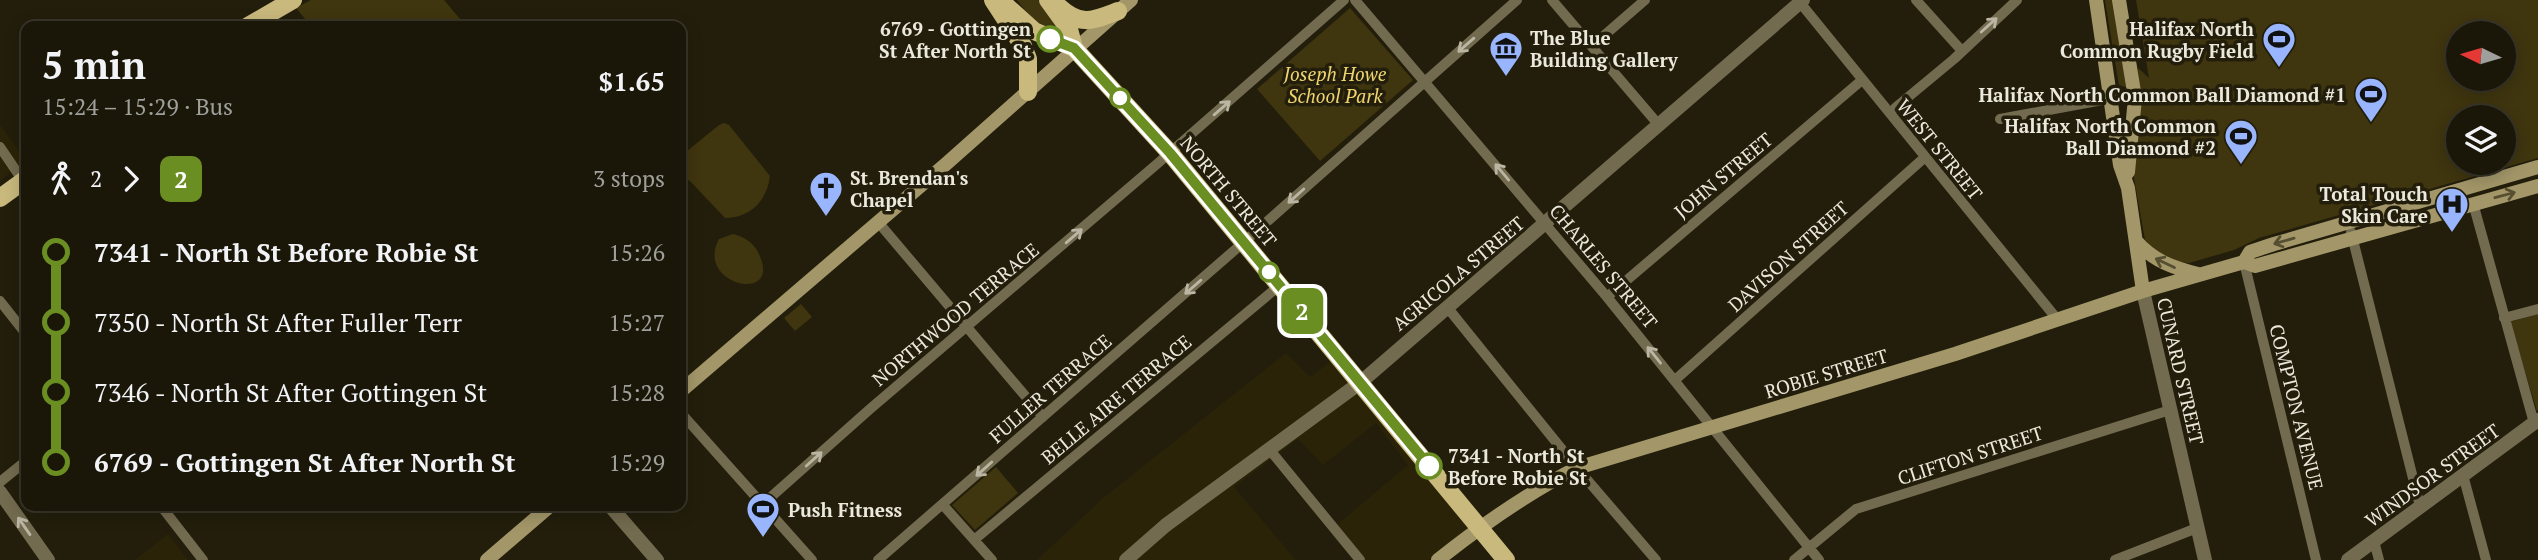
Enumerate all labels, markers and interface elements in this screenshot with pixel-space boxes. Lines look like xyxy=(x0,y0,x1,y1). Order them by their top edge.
place label: 6769 - Gottingen St After North St xyxy=(879,16,1032,63)
place label: Halifax North Common Rugby Field xyxy=(2060,16,2255,63)
one-way arrow xyxy=(1980,17,1997,34)
sports icon: Halifax North Common Rugby Field xyxy=(2260,20,2298,69)
north arrow xyxy=(2446,21,2516,91)
map controls xyxy=(2446,21,2516,175)
place label: The Blue Building Gallery xyxy=(1530,25,1679,72)
marker: 6769 - Gottingen St After North St xyxy=(1037,26,1063,52)
museum icon: The Blue Building Gallery xyxy=(1487,29,1525,78)
one-way arrow xyxy=(1457,37,1475,53)
text: 5 min xyxy=(42,40,146,90)
park label: Joseph Howe School Park xyxy=(1283,61,1387,108)
text: $1.65 xyxy=(599,64,665,98)
sports icon: Halifax North Common Ball Diamond #1 xyxy=(2352,75,2390,124)
place label: Halifax North Common Ball Diamond #1 xyxy=(1978,82,2346,107)
unlabelled marker xyxy=(1110,88,1130,108)
text: 15:24 – 15:29 · Bus xyxy=(42,91,233,122)
street label: WEST STREET xyxy=(1891,93,1989,205)
one-way arrow xyxy=(1212,100,1230,116)
button: layers xyxy=(2446,105,2516,175)
place label: Halifax North Common Ball Diamond #2 xyxy=(2004,113,2217,160)
sports icon: Halifax North Common Ball Diamond #2 xyxy=(2222,117,2260,166)
street label: JOHN STREET xyxy=(1669,126,1777,223)
street label: NORTH STREET xyxy=(1175,130,1283,252)
icon: walk xyxy=(42,160,80,198)
icon: forward xyxy=(112,160,150,198)
text: 2 xyxy=(90,163,102,194)
text: 2 xyxy=(174,163,188,195)
text: 3 stops xyxy=(593,163,665,194)
one-way arrow xyxy=(1494,163,1510,181)
place label: St. Brendan's Chapel xyxy=(850,165,969,212)
church icon: St. Brendan's Chapel xyxy=(807,169,845,218)
place label: Total Touch Skin Care xyxy=(2320,181,2428,228)
hospital icon: Total Touch Skin Care xyxy=(2433,185,2471,234)
one-way arrow xyxy=(1288,187,1305,204)
one-way arrow xyxy=(2494,187,2516,200)
street label: DAVISON STREET xyxy=(1722,195,1854,317)
street label: CHARLES STREET xyxy=(1544,198,1664,334)
street label: AGRICOLA STREET xyxy=(1387,210,1530,336)
one-way arrow xyxy=(1065,228,1083,244)
text: 7341 - North St Before Robie St xyxy=(94,235,479,269)
one-way arrow xyxy=(2274,235,2296,248)
text: 15:26 xyxy=(608,237,665,268)
street label: NORTHWOOD TERRACE xyxy=(866,237,1044,391)
one-way arrow xyxy=(2155,256,2176,269)
unlabelled marker xyxy=(1259,262,1279,282)
one-way arrow xyxy=(1184,279,1202,295)
line badge: 2 xyxy=(1279,288,1325,334)
text: 2 xyxy=(1295,295,1309,327)
street label: CUNARD STREET xyxy=(2152,295,2210,447)
text: 7350 - North St After Fuller Terr xyxy=(94,305,462,339)
text: 15:27 xyxy=(608,307,665,338)
street label: COMPTON AVENUE xyxy=(2264,322,2330,492)
street label: FULLER TERRACE xyxy=(984,328,1116,448)
street label: BELLE AIRE TERRACE xyxy=(1036,329,1196,469)
street label: ROBIE STREET xyxy=(1761,342,1891,404)
one-way arrow xyxy=(1646,346,1662,364)
text: 7346 - North St After Gottingen St xyxy=(94,375,487,409)
text: 15:28 xyxy=(608,377,665,408)
street label: WINDSOR STREET xyxy=(2360,418,2505,532)
street label: CLIFTON STREET xyxy=(1894,420,2046,490)
place label: 7341 - North St Before Robie St xyxy=(1448,443,1588,490)
text: 6769 - Gottingen St After North St xyxy=(94,445,516,479)
text: 15:29 xyxy=(608,447,665,478)
one-way arrow xyxy=(805,450,822,467)
marker: 7341 - North St Before Robie St xyxy=(1416,453,1442,479)
one-way arrow xyxy=(976,460,993,477)
sports icon: Push Fitness xyxy=(744,490,782,539)
place label: Push Fitness xyxy=(788,497,903,522)
one-way arrow xyxy=(17,517,31,536)

